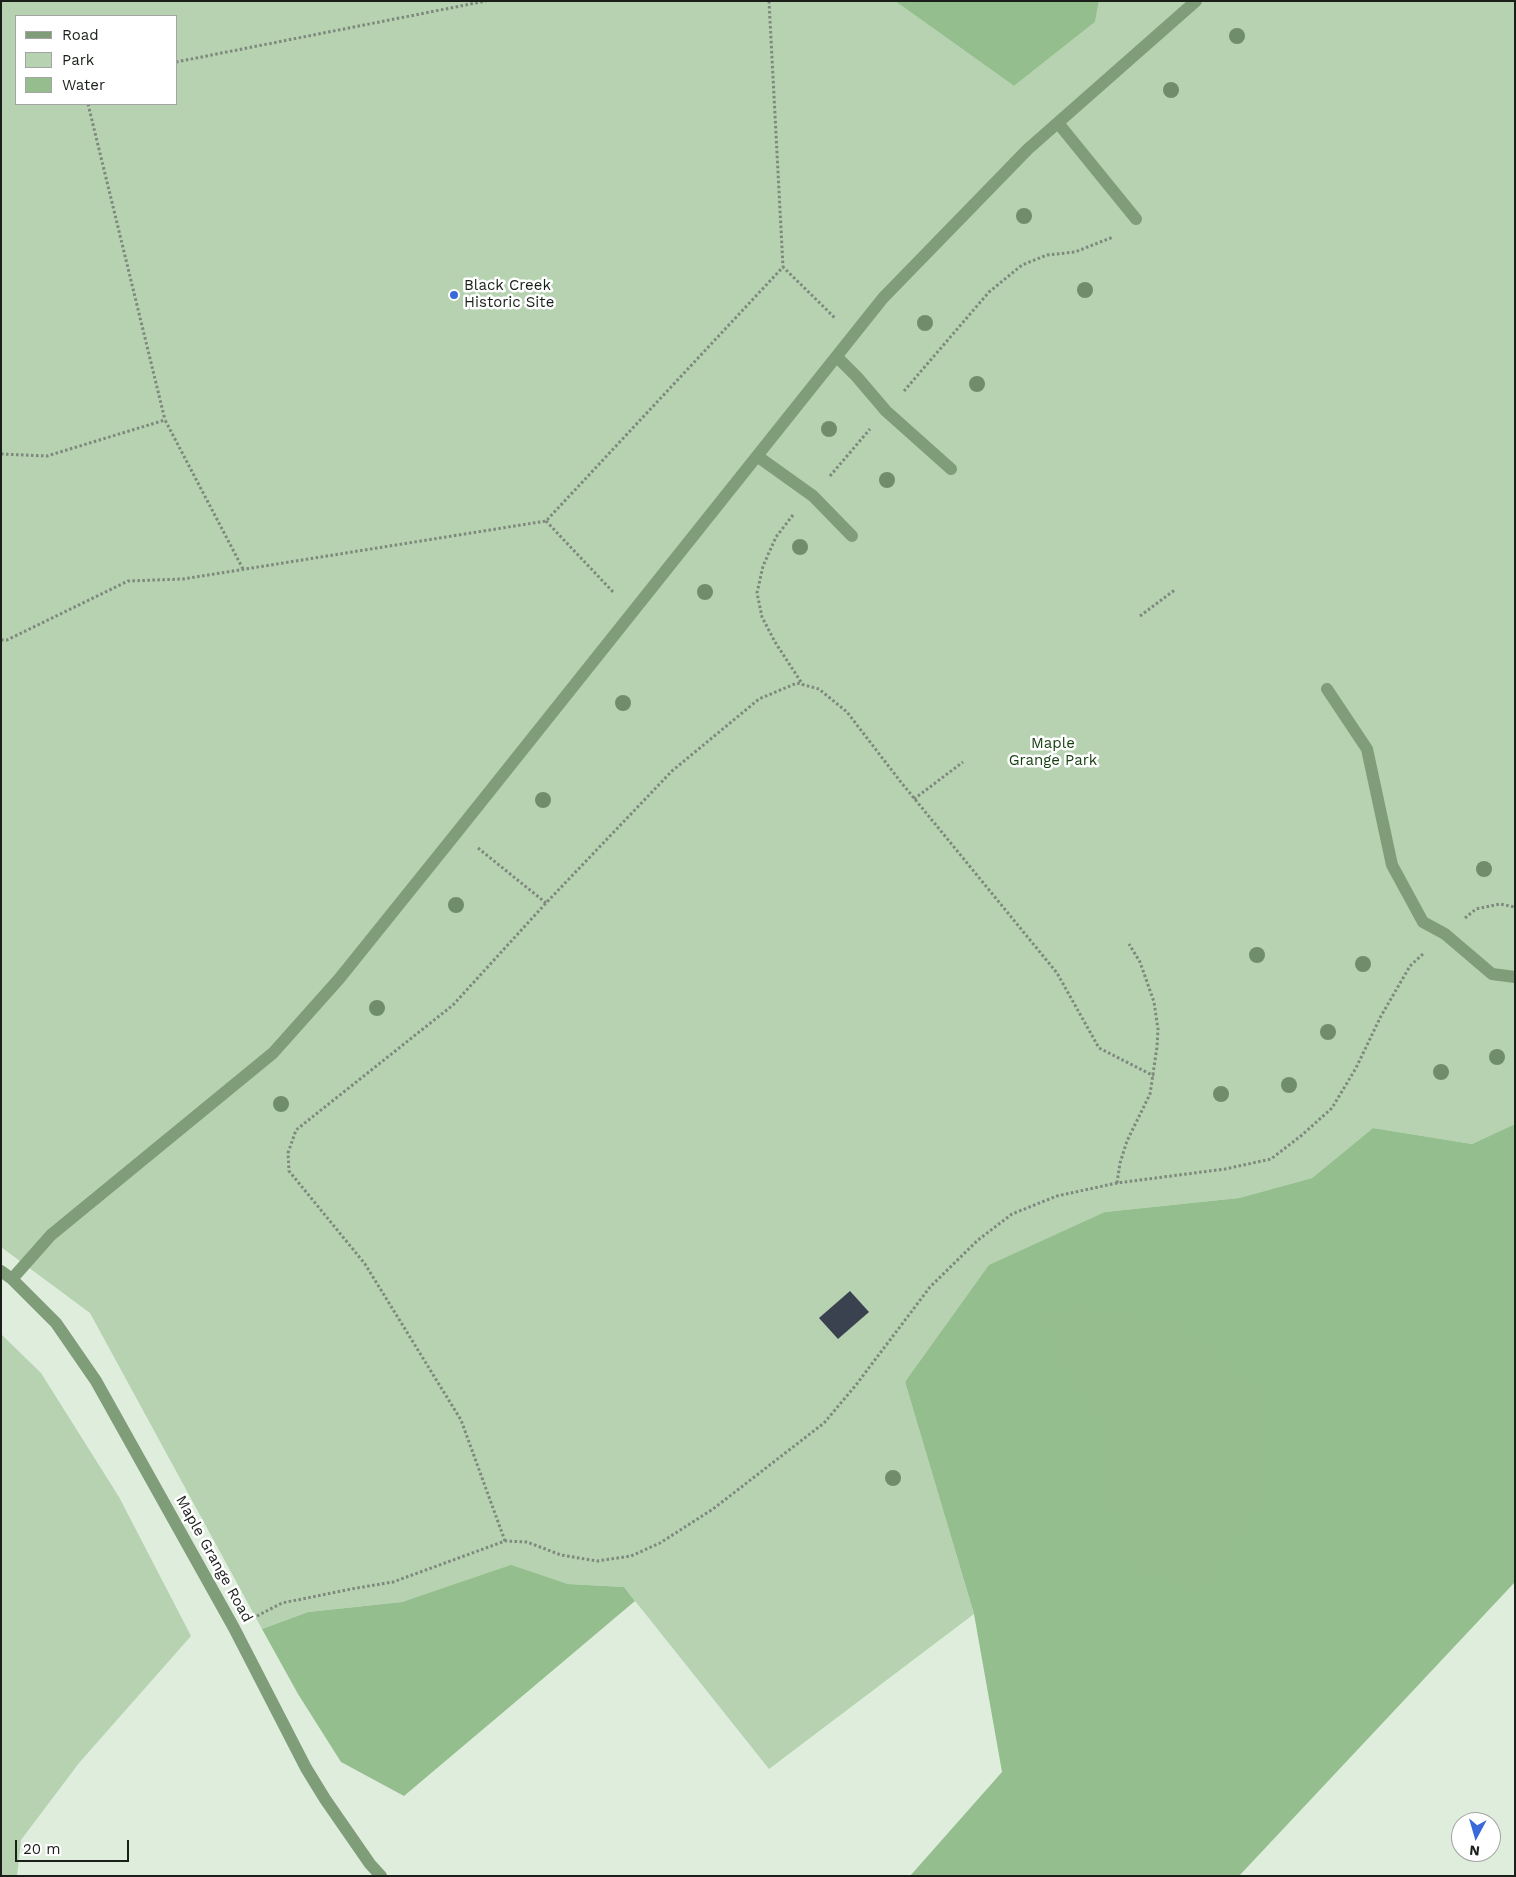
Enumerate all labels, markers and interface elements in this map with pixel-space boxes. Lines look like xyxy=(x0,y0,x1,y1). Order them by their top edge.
legend xyxy=(15,15,178,105)
text: Road xyxy=(62,26,99,44)
text: Park xyxy=(62,51,94,69)
text: Water xyxy=(62,76,105,94)
place label: Black Creek Historic Site xyxy=(464,277,554,312)
marker: Black Creek Historic Site xyxy=(448,289,460,301)
park label: Maple Grange Park xyxy=(1009,735,1097,770)
street label: Maple Grange Road xyxy=(172,1493,256,1625)
north arrow xyxy=(1451,1812,1501,1862)
scale bar xyxy=(18,1830,131,1862)
text: 20 m xyxy=(23,1840,61,1858)
text: N xyxy=(1469,1842,1481,1859)

